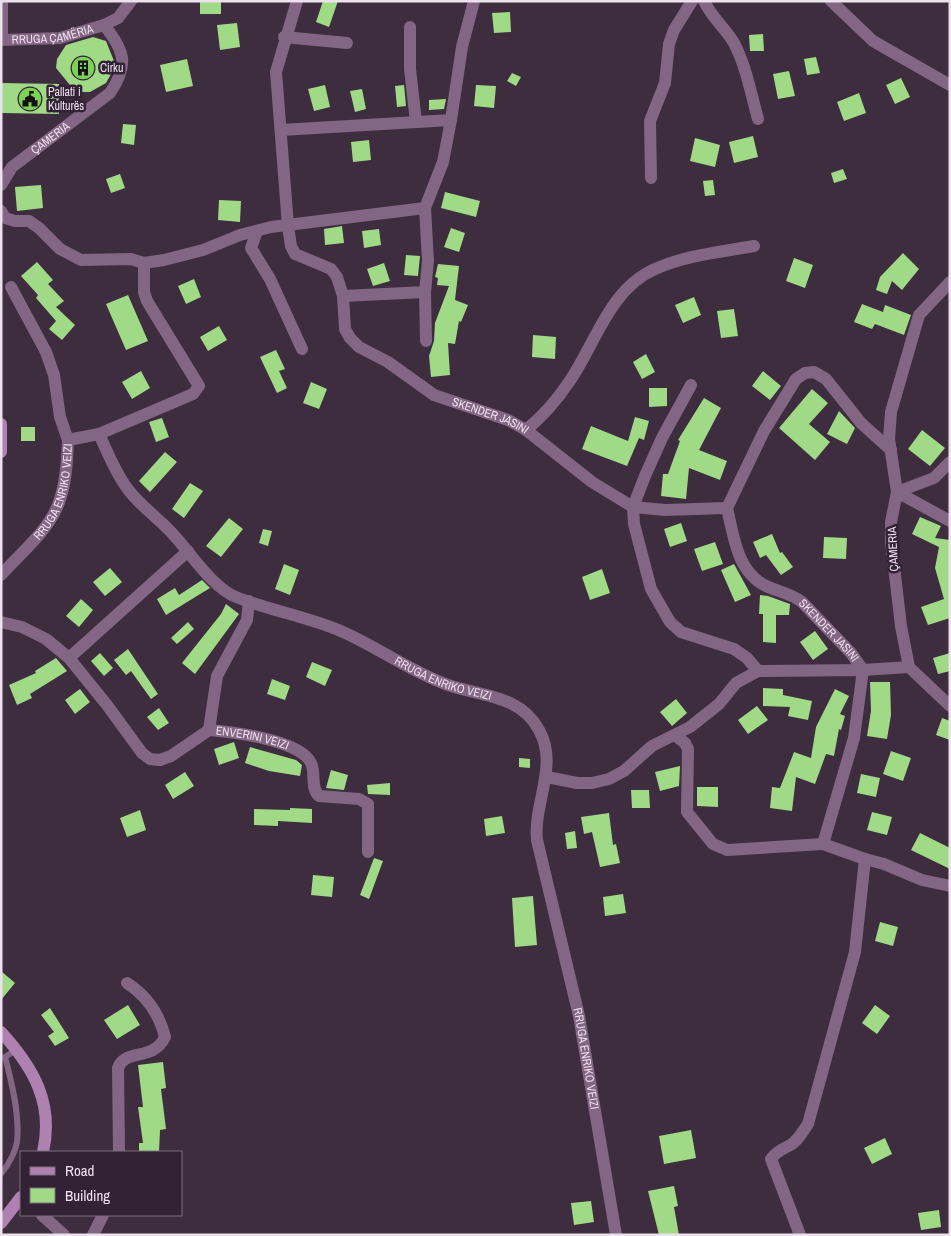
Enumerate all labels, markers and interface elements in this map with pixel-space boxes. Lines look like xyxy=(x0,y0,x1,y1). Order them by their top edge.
street label: RRUGA ÇAMËRIA xyxy=(11,20,96,48)
building icon: Cirku xyxy=(70,55,96,81)
place label: Cirku xyxy=(100,60,124,76)
place label: Pallati i Kulturës xyxy=(48,84,84,114)
public building icon: Pallati i Kulturës xyxy=(17,86,43,112)
street label: ÇAMERIA xyxy=(27,118,73,158)
street label: SKENDER JASINI xyxy=(450,394,532,437)
street label: RRUGA ENRIKO VEIZI xyxy=(30,443,76,543)
street label: ÇAMERIA xyxy=(884,526,902,572)
street label: SKENDER JASINI xyxy=(795,595,863,665)
street label: RRUGA ENRIKO VEIZI xyxy=(392,653,493,704)
street label: ENVERINI VEIZI xyxy=(215,723,291,753)
street label: RRUGA ENRIKO VEIZI xyxy=(569,1006,603,1111)
legend xyxy=(20,1151,182,1216)
text: Road xyxy=(65,1160,94,1181)
text: Building xyxy=(65,1185,110,1206)

